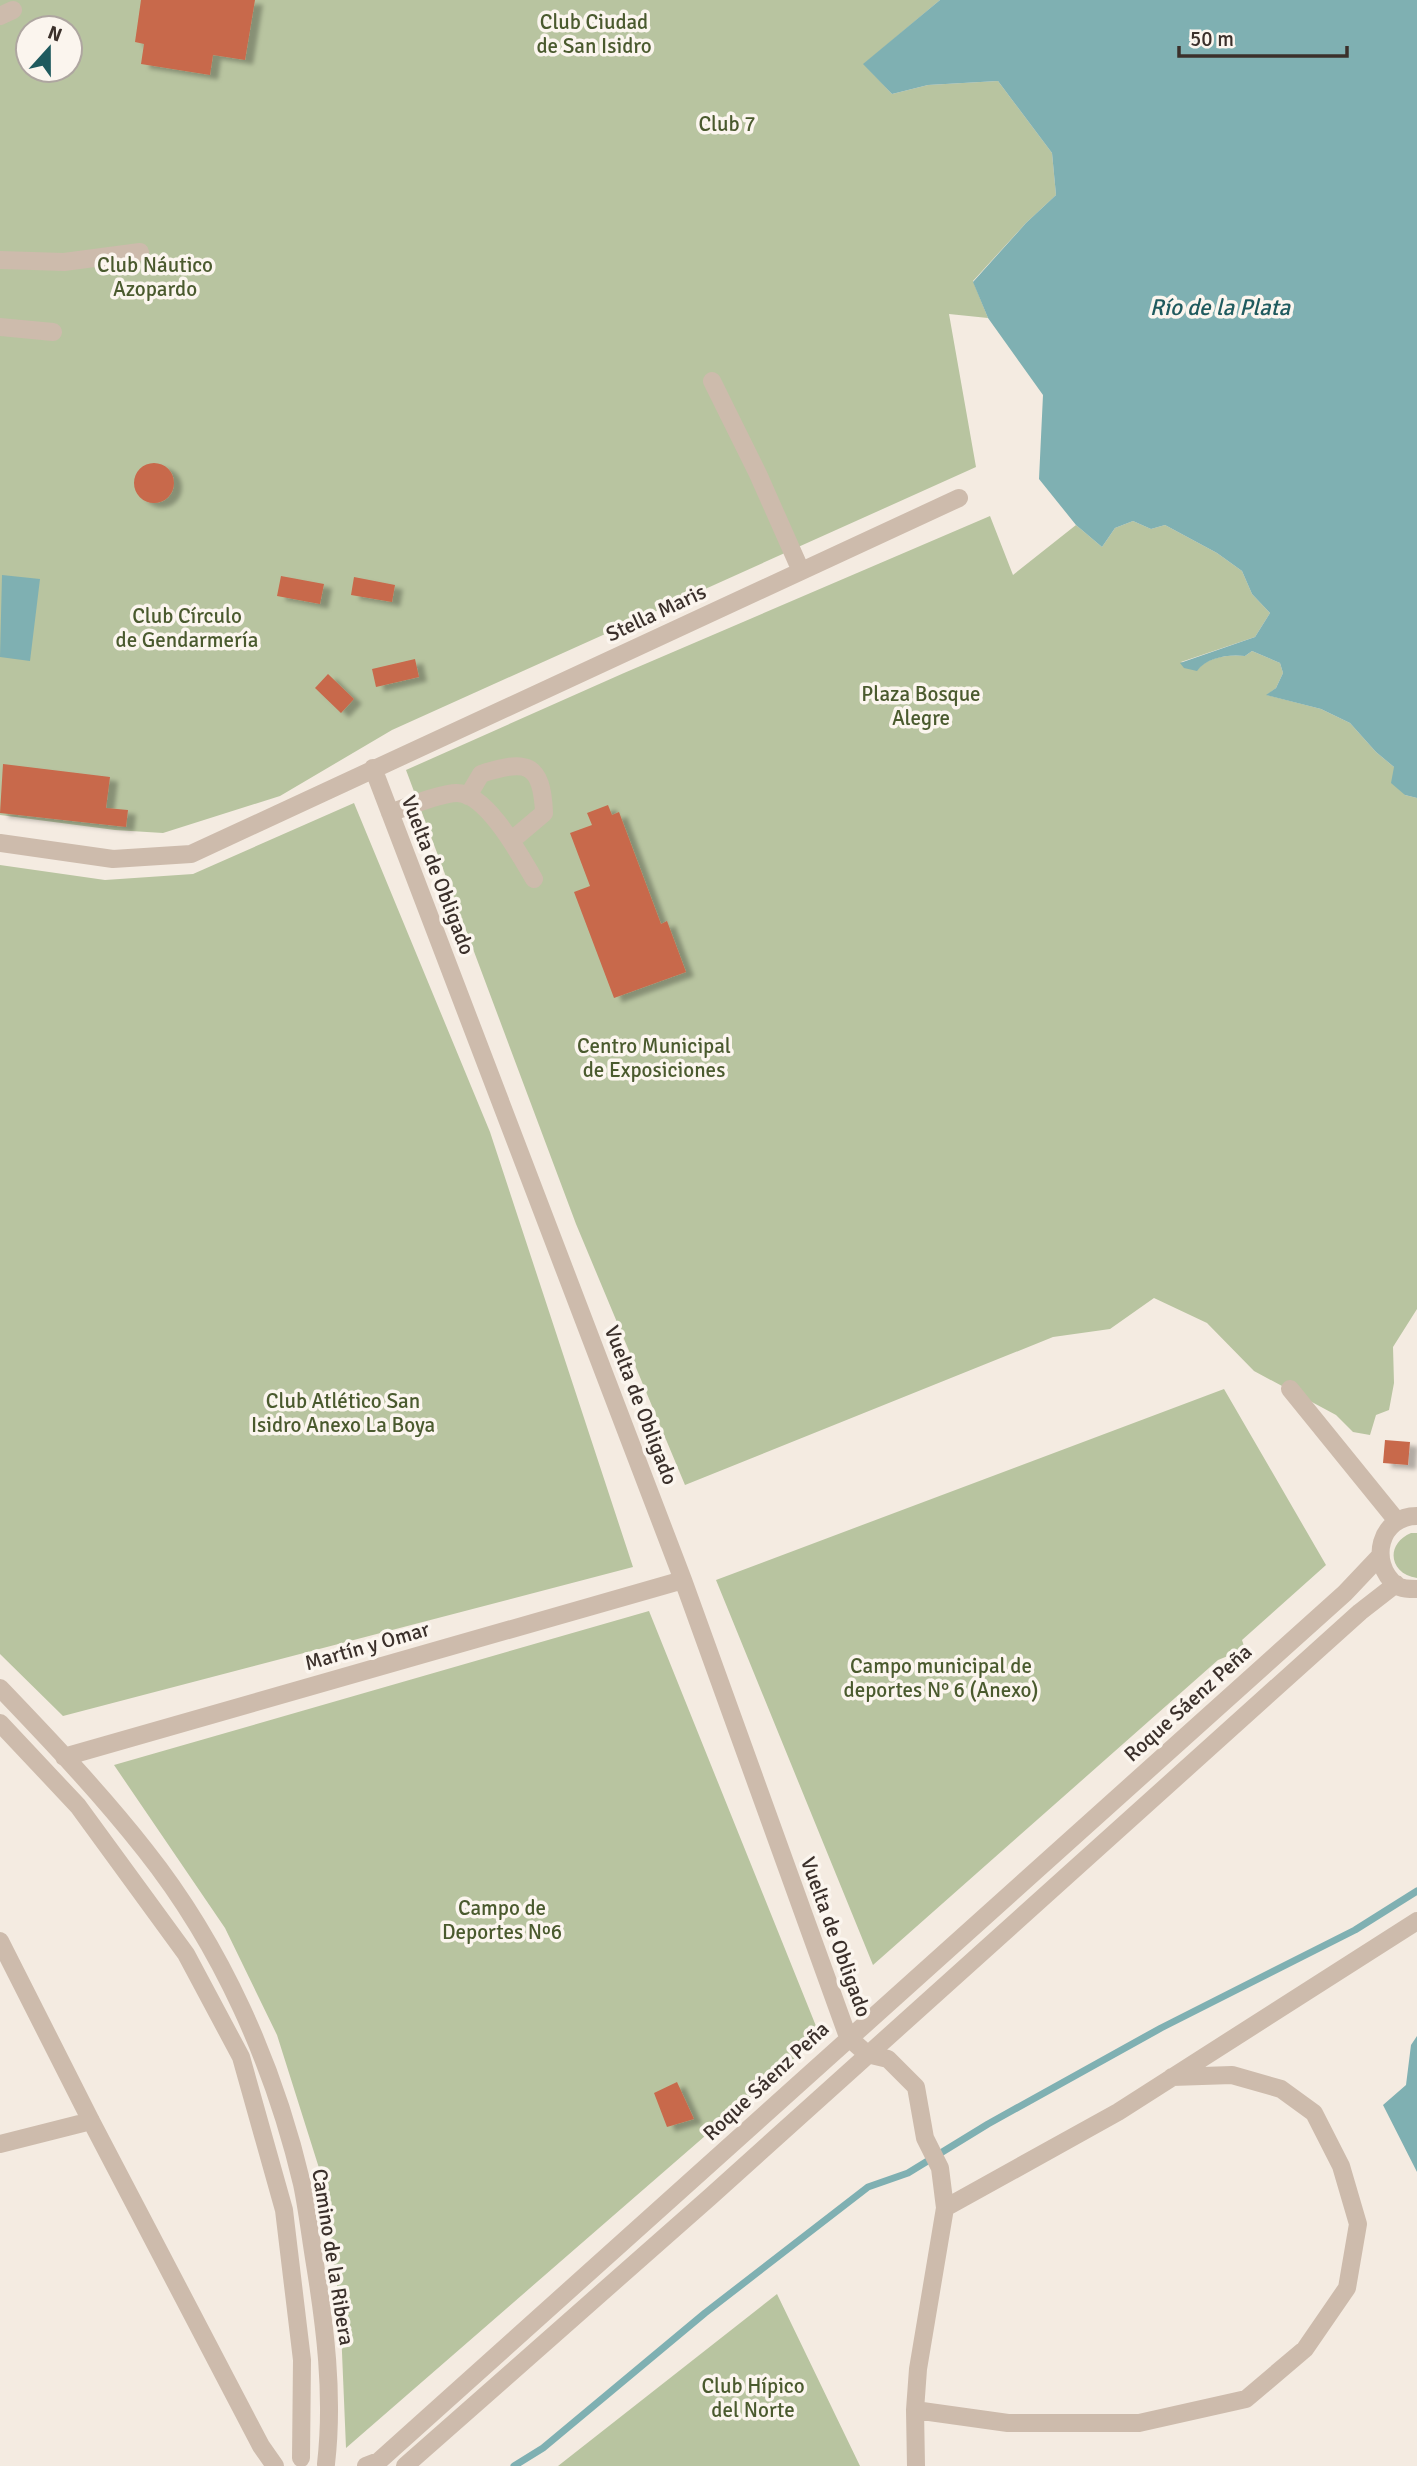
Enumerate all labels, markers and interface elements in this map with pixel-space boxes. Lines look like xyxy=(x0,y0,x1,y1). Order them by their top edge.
park label: Club Ciudad de San Isidro xyxy=(536,9,652,59)
north arrow xyxy=(14,14,84,84)
scale bar xyxy=(1179,14,1347,58)
text: N xyxy=(44,20,65,48)
text: 50 m xyxy=(1190,26,1234,52)
park label: Club 7 xyxy=(698,111,756,137)
park label: Club Náutico Azopardo xyxy=(97,252,213,302)
water label: Río de la Plata xyxy=(1150,293,1291,322)
street label: Stella Maris xyxy=(602,579,710,647)
park label: Club Círculo de Gendarmería xyxy=(116,603,258,653)
park label: Plaza Bosque Alegre xyxy=(861,681,981,731)
street label: Vuelta de Obligado xyxy=(396,792,480,958)
park label: Centro Municipal de Exposiciones xyxy=(577,1033,731,1083)
street label: Vuelta de Obligado xyxy=(599,1322,683,1488)
park label: Club Atlético San Isidro Anexo La Boya xyxy=(251,1388,435,1438)
street label: Martín y Omar xyxy=(302,1616,433,1676)
street label: Roque Sáenz Peña xyxy=(1119,1639,1257,1767)
park label: Campo municipal de deportes N° 6 (Anexo) xyxy=(844,1653,1038,1703)
street label: Vuelta de Obligado xyxy=(795,1853,877,2021)
park label: Campo de Deportes Nº6 xyxy=(442,1895,562,1945)
street label: Roque Sáenz Peña xyxy=(698,2016,834,2146)
street label: Camino de la Ribera xyxy=(306,2167,360,2347)
park label: Club Hípico del Norte xyxy=(701,2373,805,2423)

